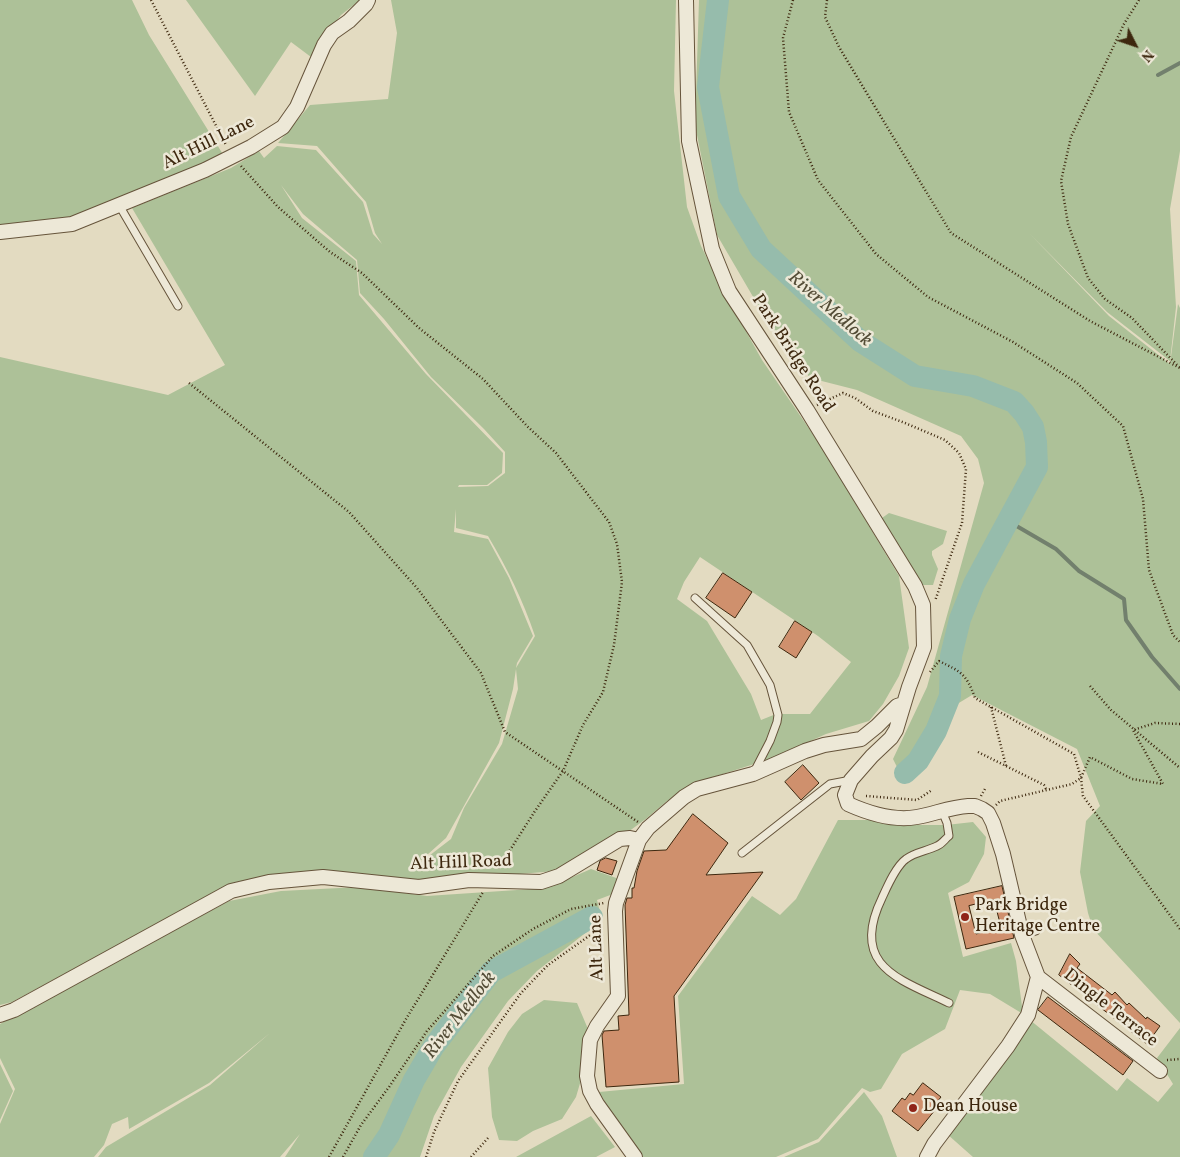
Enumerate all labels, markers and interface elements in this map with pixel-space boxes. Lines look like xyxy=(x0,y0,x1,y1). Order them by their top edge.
north arrow xyxy=(1110,20,1160,70)
text: N xyxy=(1136,45,1157,65)
street label: Alt Hill Lane xyxy=(159,112,259,176)
water label: River Medlock xyxy=(782,267,876,353)
street label: Park Bridge Road xyxy=(746,291,838,417)
street label: Alt Hill Road xyxy=(410,851,512,877)
place label: Park Bridge Heritage Centre xyxy=(975,896,1100,939)
marker: Park Bridge Heritage Centre xyxy=(959,911,971,923)
street label: Alt Lane xyxy=(586,914,610,982)
street label: Dingle Terrace xyxy=(1058,965,1162,1053)
water label: River Medlock xyxy=(420,968,502,1064)
place label: Dean House xyxy=(923,1097,1017,1119)
marker: Dean House xyxy=(907,1102,919,1114)

